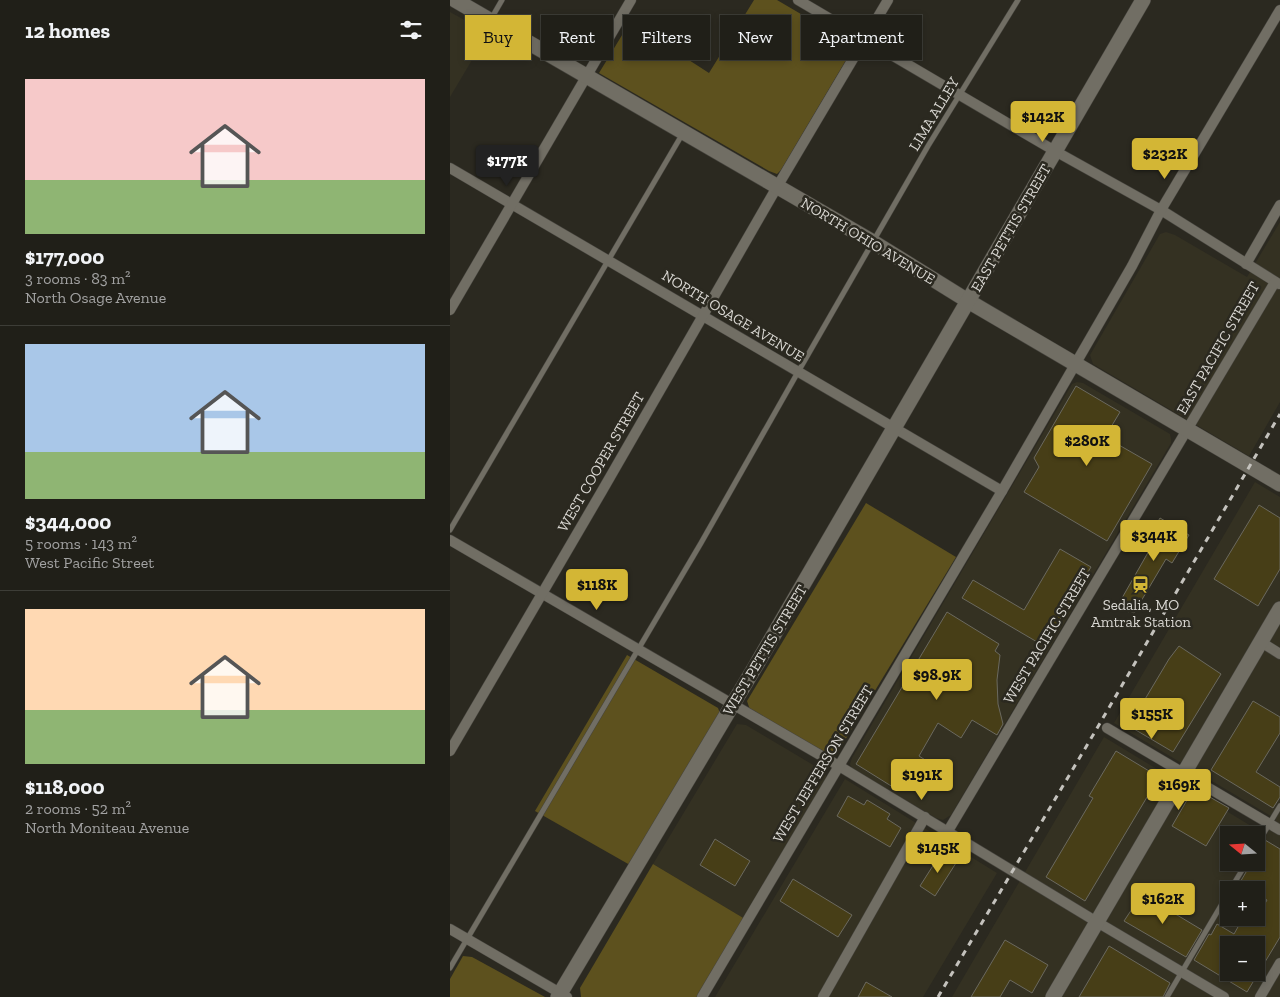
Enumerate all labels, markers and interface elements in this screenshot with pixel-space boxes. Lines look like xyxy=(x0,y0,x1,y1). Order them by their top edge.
chip: Buy xyxy=(465,15,531,60)
chip: Rent xyxy=(541,15,613,60)
chip: Filters xyxy=(623,15,710,60)
chip: New xyxy=(720,15,791,60)
chip: Apartment xyxy=(801,15,922,60)
icon: filters xyxy=(397,16,425,44)
text: 12 homes xyxy=(25,18,110,43)
street label: LIMA ALLEY xyxy=(905,73,963,154)
pin: $142K xyxy=(1008,100,1078,143)
text: $142K xyxy=(1022,107,1064,126)
icon: home xyxy=(180,111,270,201)
pin: $232K xyxy=(1130,138,1200,180)
pin: $177K xyxy=(472,144,542,187)
text: $232K xyxy=(1143,144,1187,163)
text: $177K xyxy=(487,151,527,170)
street label: EAST PETTIS STREET xyxy=(967,161,1055,295)
street label: NORTH OHIO AVENUE xyxy=(798,194,938,288)
text: $177,000 xyxy=(25,244,104,269)
street label: NORTH OSAGE AVENUE xyxy=(659,266,808,366)
text: 3 rooms · 83 m² xyxy=(25,269,131,288)
street label: EAST PACIFIC STREET xyxy=(1173,278,1263,418)
text: North Osage Avenue xyxy=(25,288,166,307)
icon: home xyxy=(180,377,270,467)
street label: WEST COOPER STREET xyxy=(554,389,648,535)
pin: $280K xyxy=(1052,424,1122,467)
text: $280K xyxy=(1064,431,1110,450)
text: $344,000 xyxy=(25,509,111,534)
pin: $344K xyxy=(1119,520,1189,562)
text: $344K xyxy=(1131,526,1177,545)
text: 5 rooms · 143 m² xyxy=(25,534,137,553)
text: West Pacific Street xyxy=(25,553,154,572)
street label: WEST PACIFIC STREET xyxy=(999,565,1095,707)
pin: $118K xyxy=(562,568,632,611)
station icon: Sedalia, MO Amtrak Station xyxy=(1131,574,1151,594)
text: $118K xyxy=(577,575,617,594)
street label: WEST PETTIS STREET xyxy=(719,582,811,718)
place label: Sedalia, MO Amtrak Station xyxy=(1091,596,1191,631)
icon: home xyxy=(180,642,270,732)
pin: $98.9K xyxy=(896,658,978,701)
text: $98.9K xyxy=(913,665,961,684)
street label: WEST JEFFERSON STREET xyxy=(769,682,877,846)
pin: $155K xyxy=(1117,698,1187,740)
text: $155K xyxy=(1131,704,1173,723)
pin: $191K xyxy=(887,758,957,801)
text: $191K xyxy=(902,765,942,784)
pin: $169K xyxy=(1144,768,1214,811)
text: $118,000 xyxy=(25,774,105,799)
text: $169K xyxy=(1158,775,1200,794)
text: 2 rooms · 52 m² xyxy=(25,799,131,818)
text: North Moniteau Avenue xyxy=(25,818,189,837)
north arrow xyxy=(1220,826,1265,871)
map controls xyxy=(1220,826,1265,981)
pin: $145K xyxy=(903,832,973,874)
text: $145K xyxy=(917,838,959,857)
button: + xyxy=(1220,881,1265,926)
pin: $162K xyxy=(1128,882,1198,925)
text: $162K xyxy=(1142,889,1184,908)
button: − xyxy=(1220,936,1265,981)

